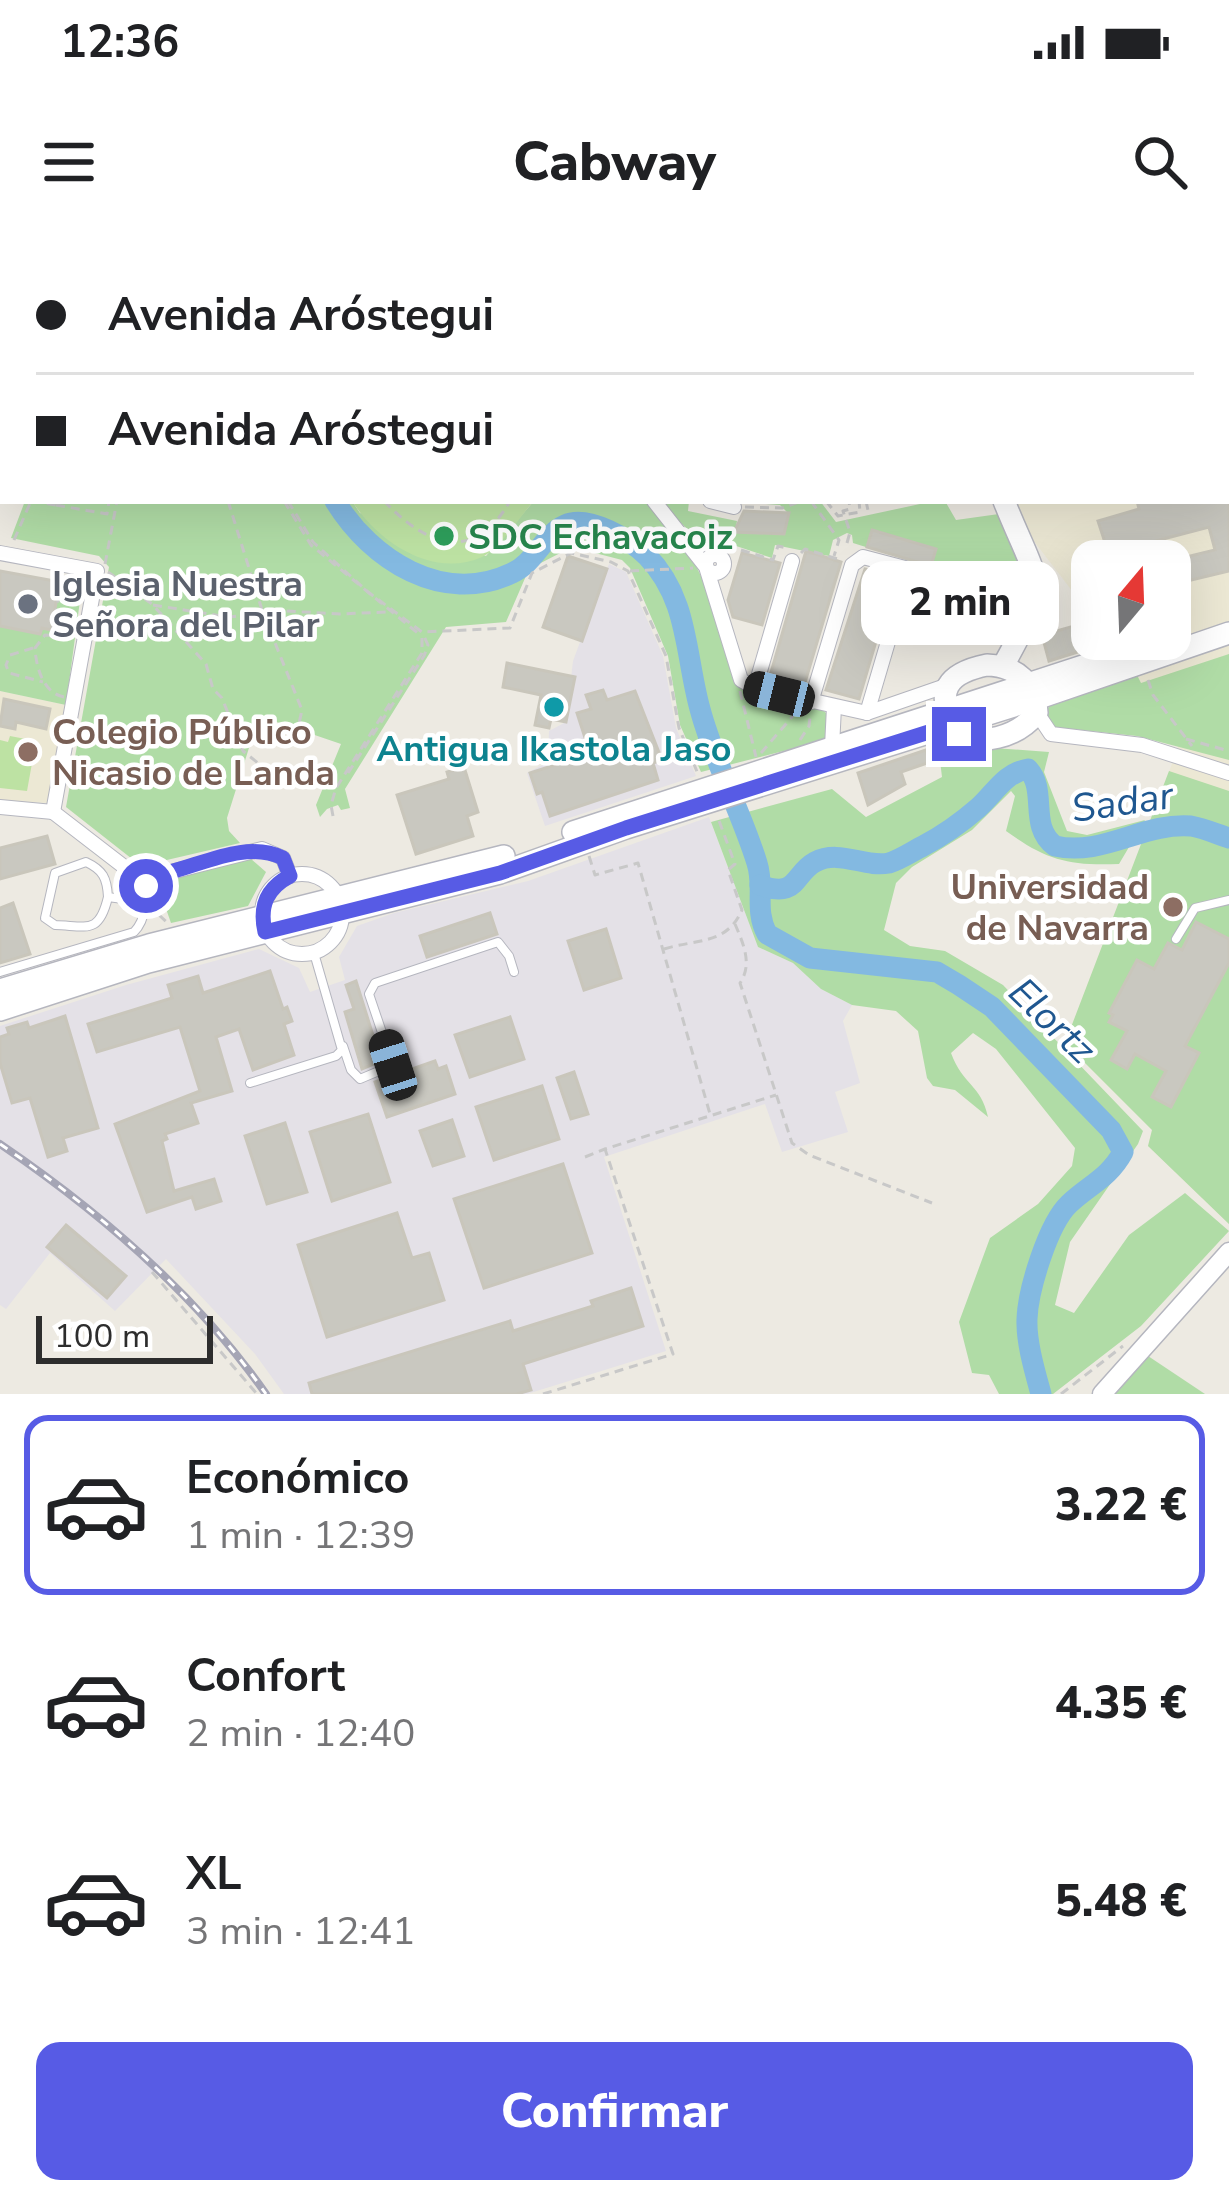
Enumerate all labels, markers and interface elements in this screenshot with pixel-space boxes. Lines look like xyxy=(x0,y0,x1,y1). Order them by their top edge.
text: 12:36 xyxy=(60,12,179,73)
text: Cabway xyxy=(513,125,716,199)
icon: menu xyxy=(36,129,102,195)
icon: search xyxy=(1127,129,1193,195)
text: Avenida Aróstegui xyxy=(108,285,494,346)
text: Avenida Aróstegui xyxy=(108,400,494,461)
place label: SDC Echavacoiz xyxy=(468,513,733,562)
marker: SDC Echavacoiz xyxy=(431,523,457,549)
north arrow xyxy=(1071,540,1191,660)
map controls xyxy=(1071,540,1191,660)
place label: Iglesia Nuestra Señora del Pilar xyxy=(52,560,320,650)
callout: 2 min xyxy=(860,560,1058,644)
text: 2 min xyxy=(909,576,1011,629)
marker: Iglesia Nuestra Señora del Pilar xyxy=(15,591,41,617)
car xyxy=(740,668,818,720)
marker: Antigua Ikastola Jaso xyxy=(541,694,567,720)
route end xyxy=(932,707,986,761)
place label: Colegio Público Nicasio de Landa xyxy=(52,708,335,798)
place label: Antigua Ikastola Jaso xyxy=(376,725,732,774)
marker: Colegio Público Nicasio de Landa xyxy=(15,739,41,765)
water label: Sadar xyxy=(1068,769,1177,836)
route start xyxy=(119,859,173,913)
place label: Universidad de Navarra xyxy=(950,863,1149,953)
marker: Universidad de Navarra xyxy=(1160,894,1186,920)
water label: Elortz xyxy=(997,966,1107,1076)
car xyxy=(365,1025,421,1105)
scale bar xyxy=(36,1310,213,1363)
text: 100 m xyxy=(54,1314,150,1359)
text: Económico xyxy=(186,1448,409,1509)
icon: car xyxy=(42,1451,150,1559)
text: 3.22 € xyxy=(1055,1475,1187,1536)
text: 1 min · 12:39 xyxy=(186,1509,415,1562)
text: Confort xyxy=(186,1646,345,1707)
icon: car xyxy=(42,1649,150,1757)
text: 4.35 € xyxy=(1055,1673,1187,1734)
text: 2 min · 12:40 xyxy=(186,1707,415,1760)
text: XL xyxy=(186,1844,242,1905)
icon: car xyxy=(42,1847,150,1955)
text: 5.48 € xyxy=(1055,1871,1187,1932)
text: 3 min · 12:41 xyxy=(186,1905,415,1958)
button: Confirmar xyxy=(36,2042,1193,2180)

